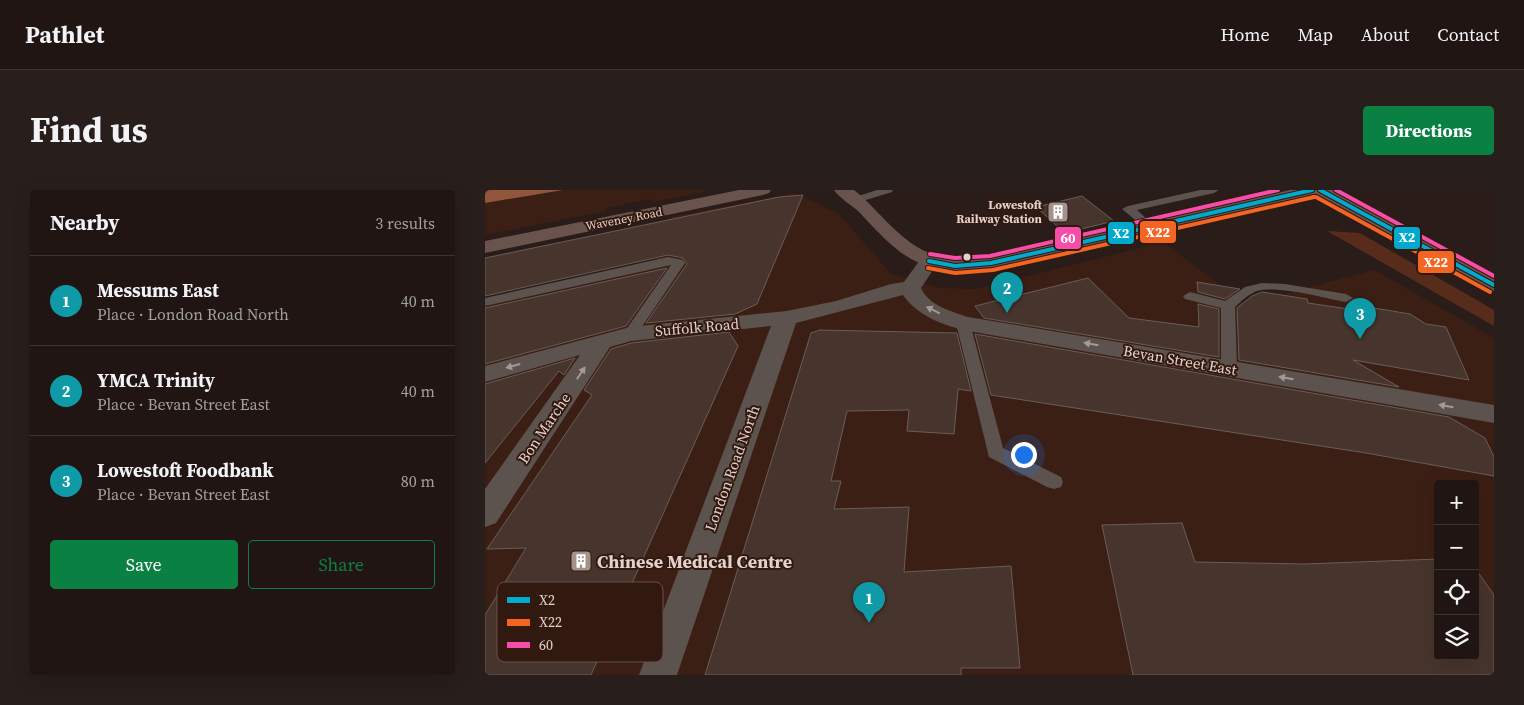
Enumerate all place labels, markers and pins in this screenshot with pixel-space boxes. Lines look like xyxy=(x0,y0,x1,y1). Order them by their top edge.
place label: Lowestoft Railway Station xyxy=(956,197,1043,227)
building icon: Lowestoft Railway Station xyxy=(1046,200,1070,224)
unlabelled marker xyxy=(962,252,972,262)
pin: 2 xyxy=(991,272,1023,313)
pin: 3 xyxy=(1344,298,1376,339)
building icon: Chinese Medical Centre xyxy=(569,549,593,573)
place label: Chinese Medical Centre xyxy=(597,549,792,574)
pin: 1 xyxy=(853,582,885,623)

